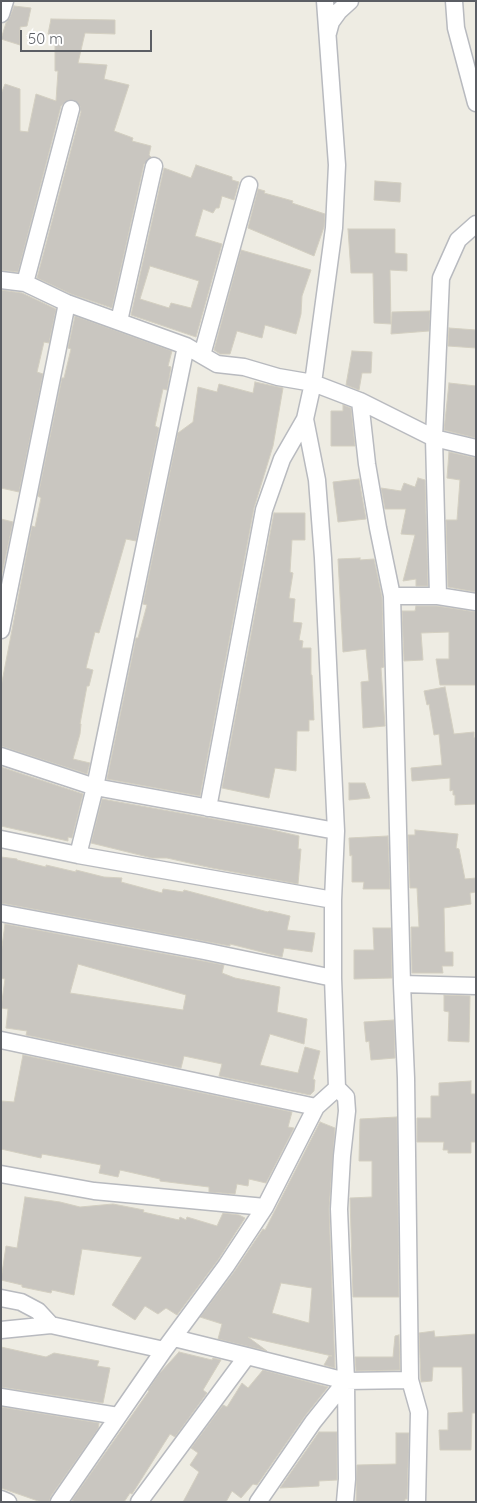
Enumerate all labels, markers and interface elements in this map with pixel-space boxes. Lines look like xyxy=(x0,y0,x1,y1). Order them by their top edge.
scale bar xyxy=(22,20,155,52)
text: 50 m xyxy=(28,29,63,48)

